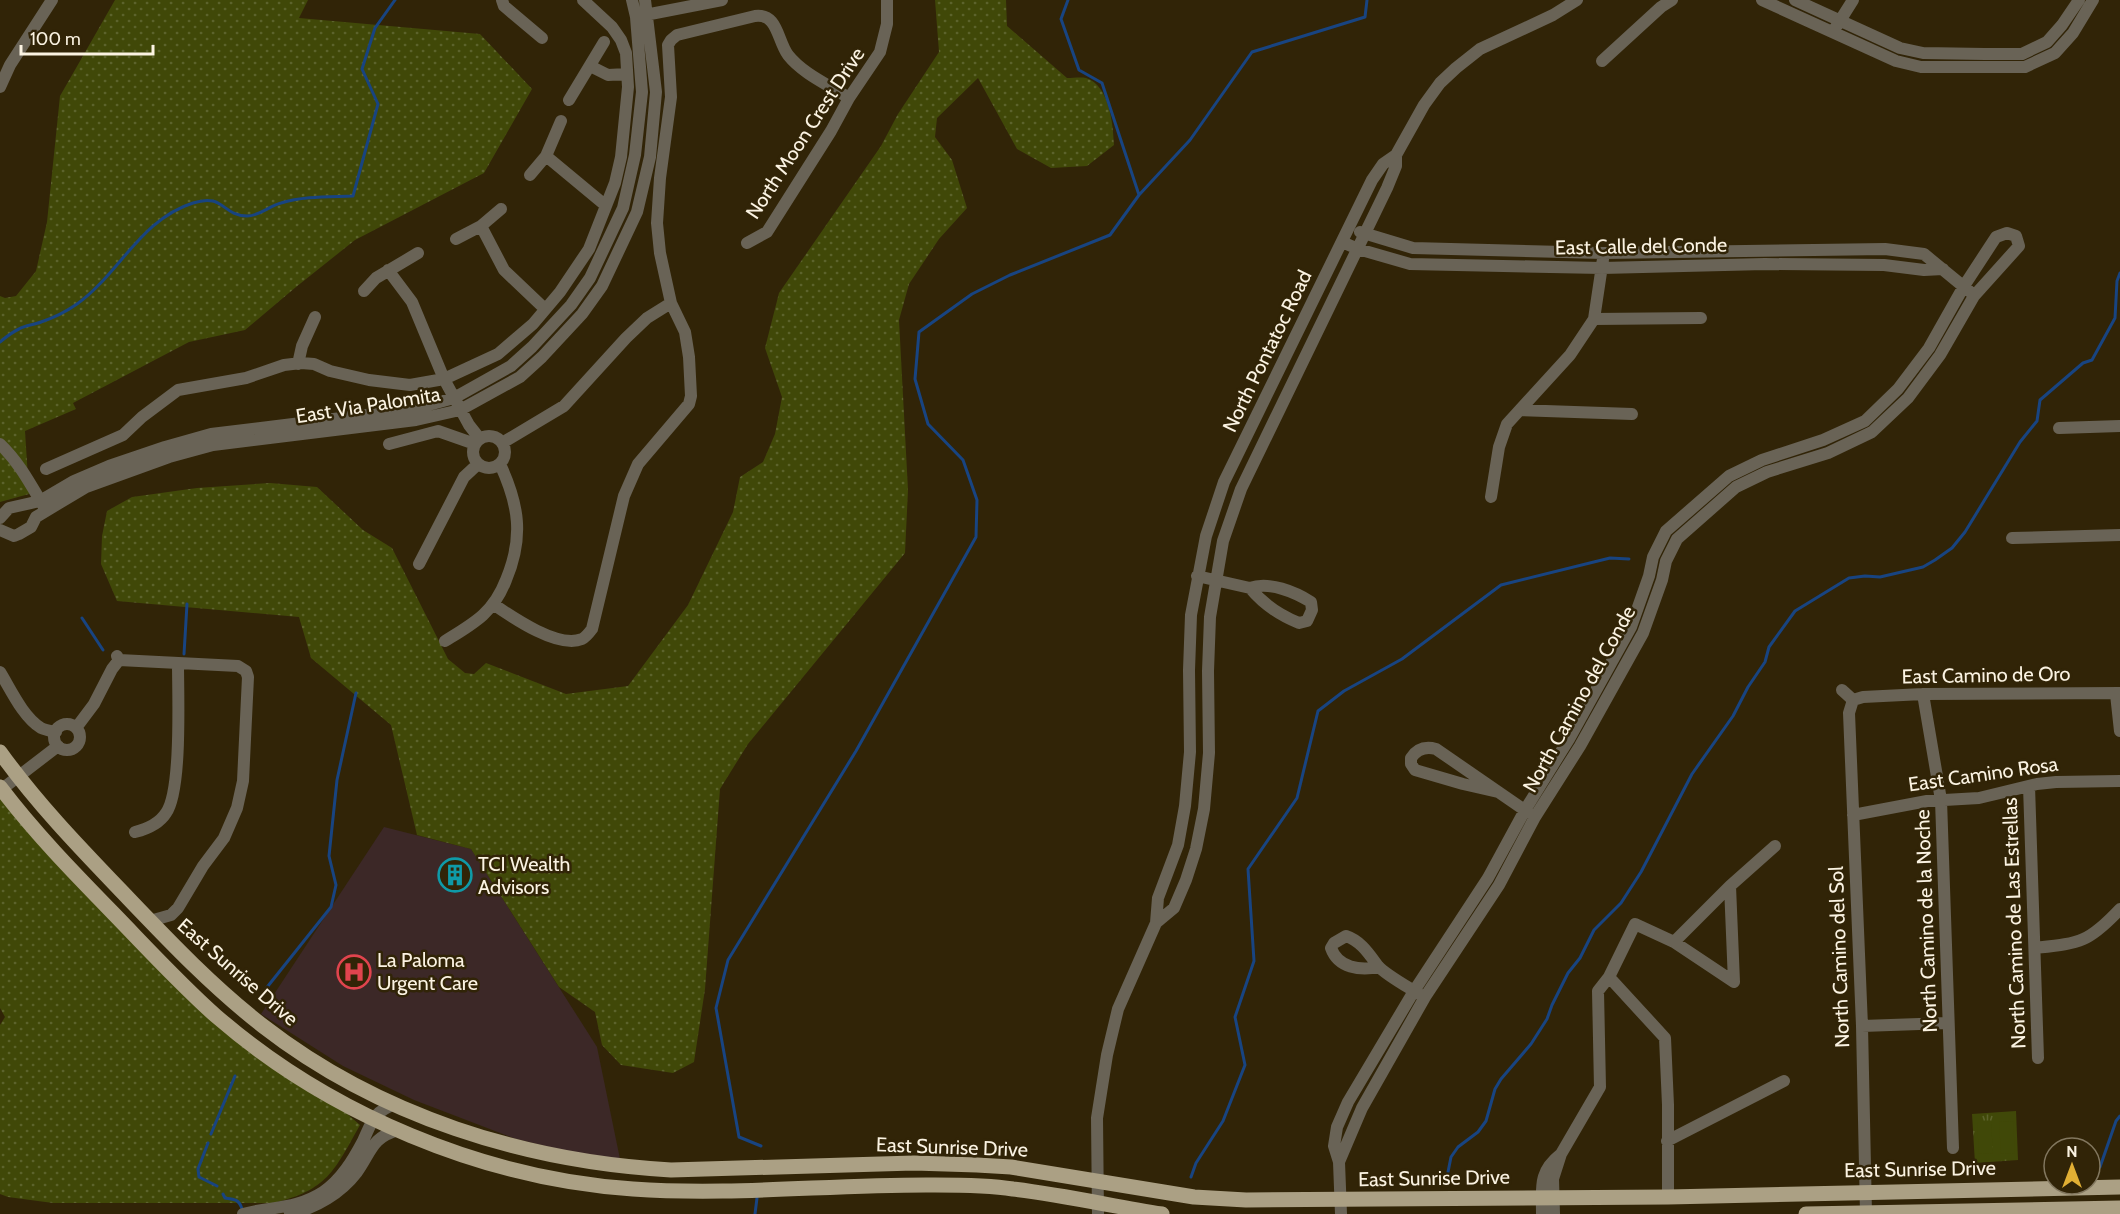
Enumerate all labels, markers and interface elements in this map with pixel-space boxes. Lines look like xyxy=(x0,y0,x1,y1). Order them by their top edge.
scale bar xyxy=(21,18,153,56)
text: 100 m xyxy=(30,28,81,50)
street label: North Moon Crest Drive xyxy=(741,43,869,223)
street label: East Calle del Conde xyxy=(1555,232,1727,260)
street label: North Pontatoc Road xyxy=(1217,266,1317,436)
street label: East Via Palomita xyxy=(294,382,442,428)
street label: North Camino del Conde xyxy=(1518,601,1640,797)
street label: East Camino de Oro xyxy=(1901,662,2071,688)
street label: East Camino Rosa xyxy=(1906,752,2060,796)
street label: North Camino de Las Estrellas xyxy=(1998,797,2030,1049)
street label: North Camino de la Noche xyxy=(1910,809,1942,1033)
place label: TCI Wealth Advisors xyxy=(478,852,570,899)
building icon: TCI Wealth Advisors xyxy=(437,857,473,893)
street label: North Camino del Sol xyxy=(1824,866,1854,1048)
street label: East Sunrise Drive xyxy=(173,913,303,1031)
place label: La Paloma Urgent Care xyxy=(377,948,478,995)
hospital icon: La Paloma Urgent Care xyxy=(336,954,372,990)
street label: East Sunrise Drive xyxy=(876,1132,1028,1162)
north arrow xyxy=(2042,1136,2102,1196)
text: N xyxy=(2066,1142,2078,1161)
street label: East Sunrise Drive xyxy=(1844,1156,1996,1182)
street label: East Sunrise Drive xyxy=(1358,1165,1510,1191)

